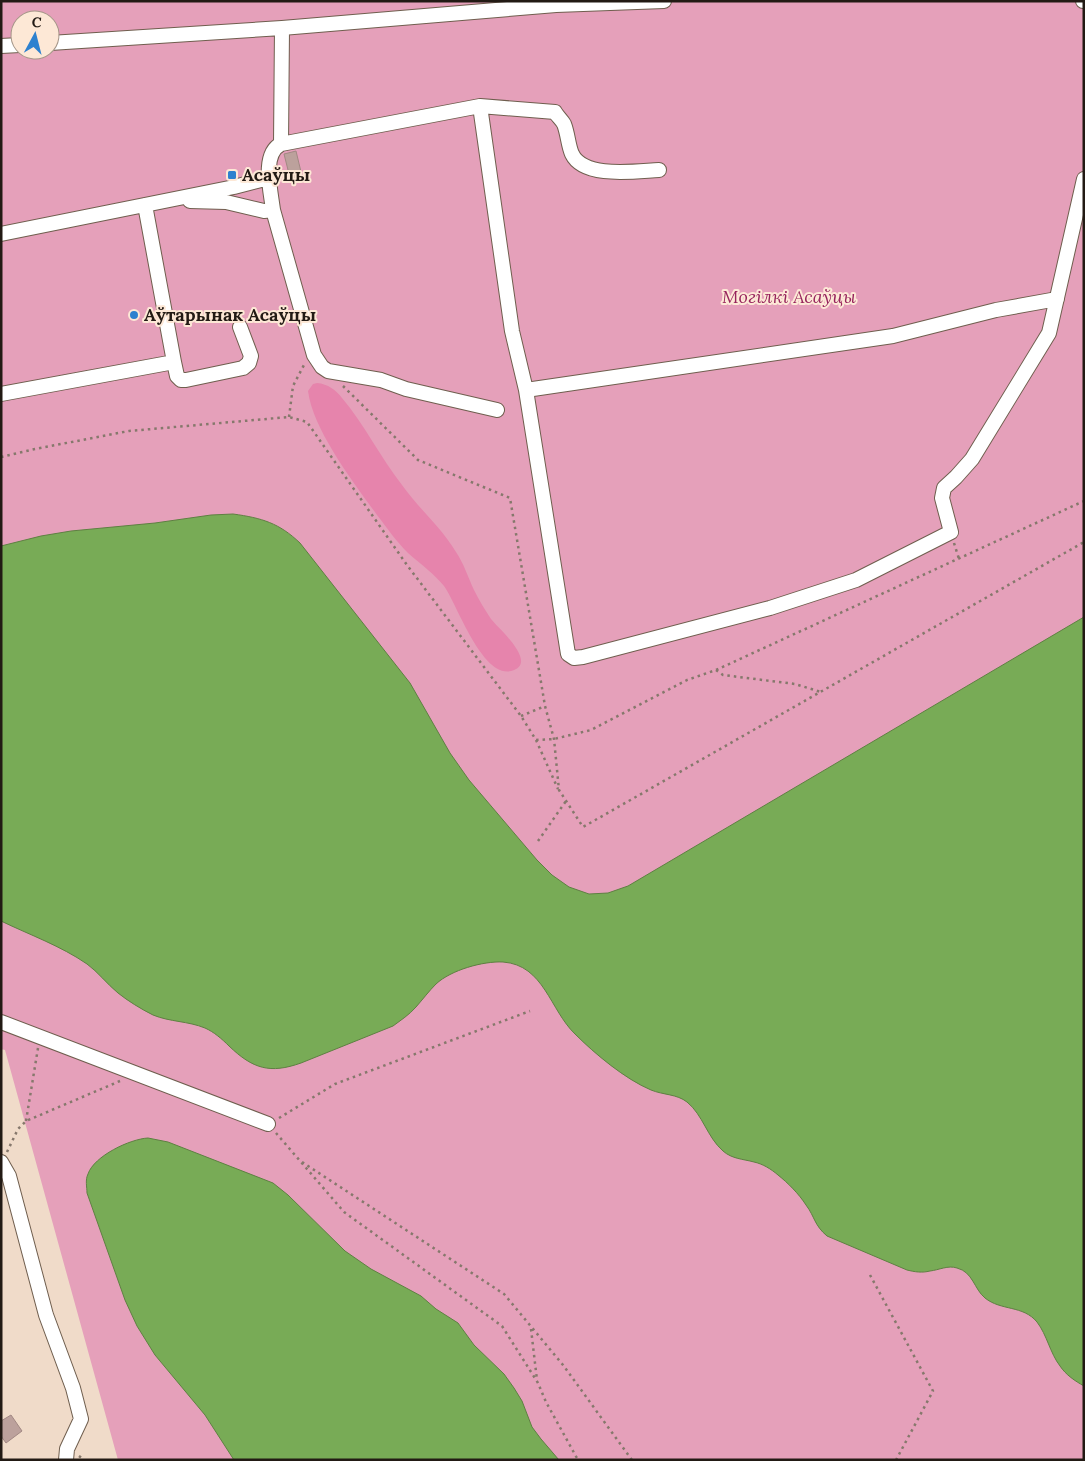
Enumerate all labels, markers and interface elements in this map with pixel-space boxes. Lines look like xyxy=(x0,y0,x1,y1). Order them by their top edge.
north arrow xyxy=(10,10,60,60)
text: С xyxy=(31,13,43,32)
place label: Асаўцы xyxy=(242,163,310,186)
marker: Асаўцы xyxy=(226,169,238,181)
park label: Могілкі Асаўцы xyxy=(722,285,856,308)
place label: Аўтарынак Асаўцы xyxy=(144,303,316,326)
marker: Аўтарынак Асаўцы xyxy=(128,309,140,321)

